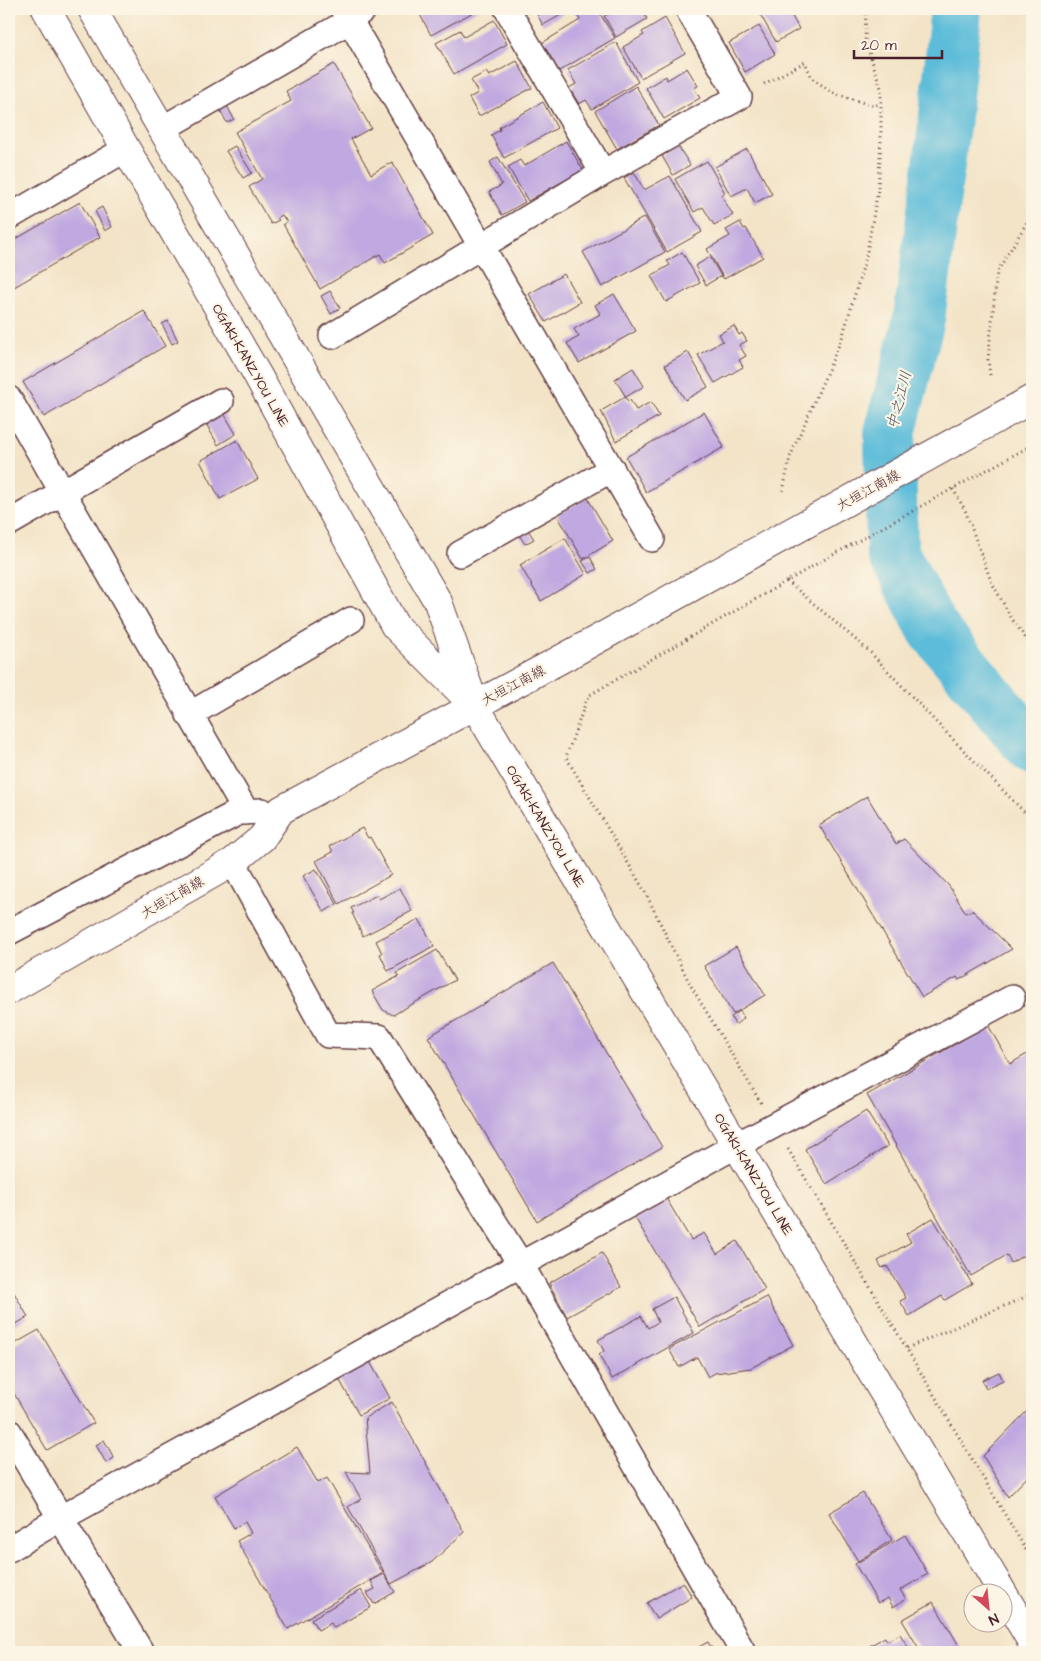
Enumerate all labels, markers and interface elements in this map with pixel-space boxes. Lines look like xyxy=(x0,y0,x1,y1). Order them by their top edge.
scale bar xyxy=(854,28,941,60)
text: 20 m xyxy=(861,35,897,56)
street label: OGAKI-KANZYOU LINE xyxy=(207,300,294,431)
water label: 中之江川 xyxy=(882,368,917,432)
street label: 大垣江南線 xyxy=(833,465,904,517)
street label: 大垣江南線 xyxy=(478,661,549,711)
street label: OGAKI-KANZYOU LINE xyxy=(501,762,590,892)
street label: 大垣江南線 xyxy=(137,872,208,924)
street label: OGAKI-KANZYOU LINE xyxy=(709,1110,798,1240)
north arrow xyxy=(964,1584,1014,1634)
text: N xyxy=(985,1608,1002,1630)

